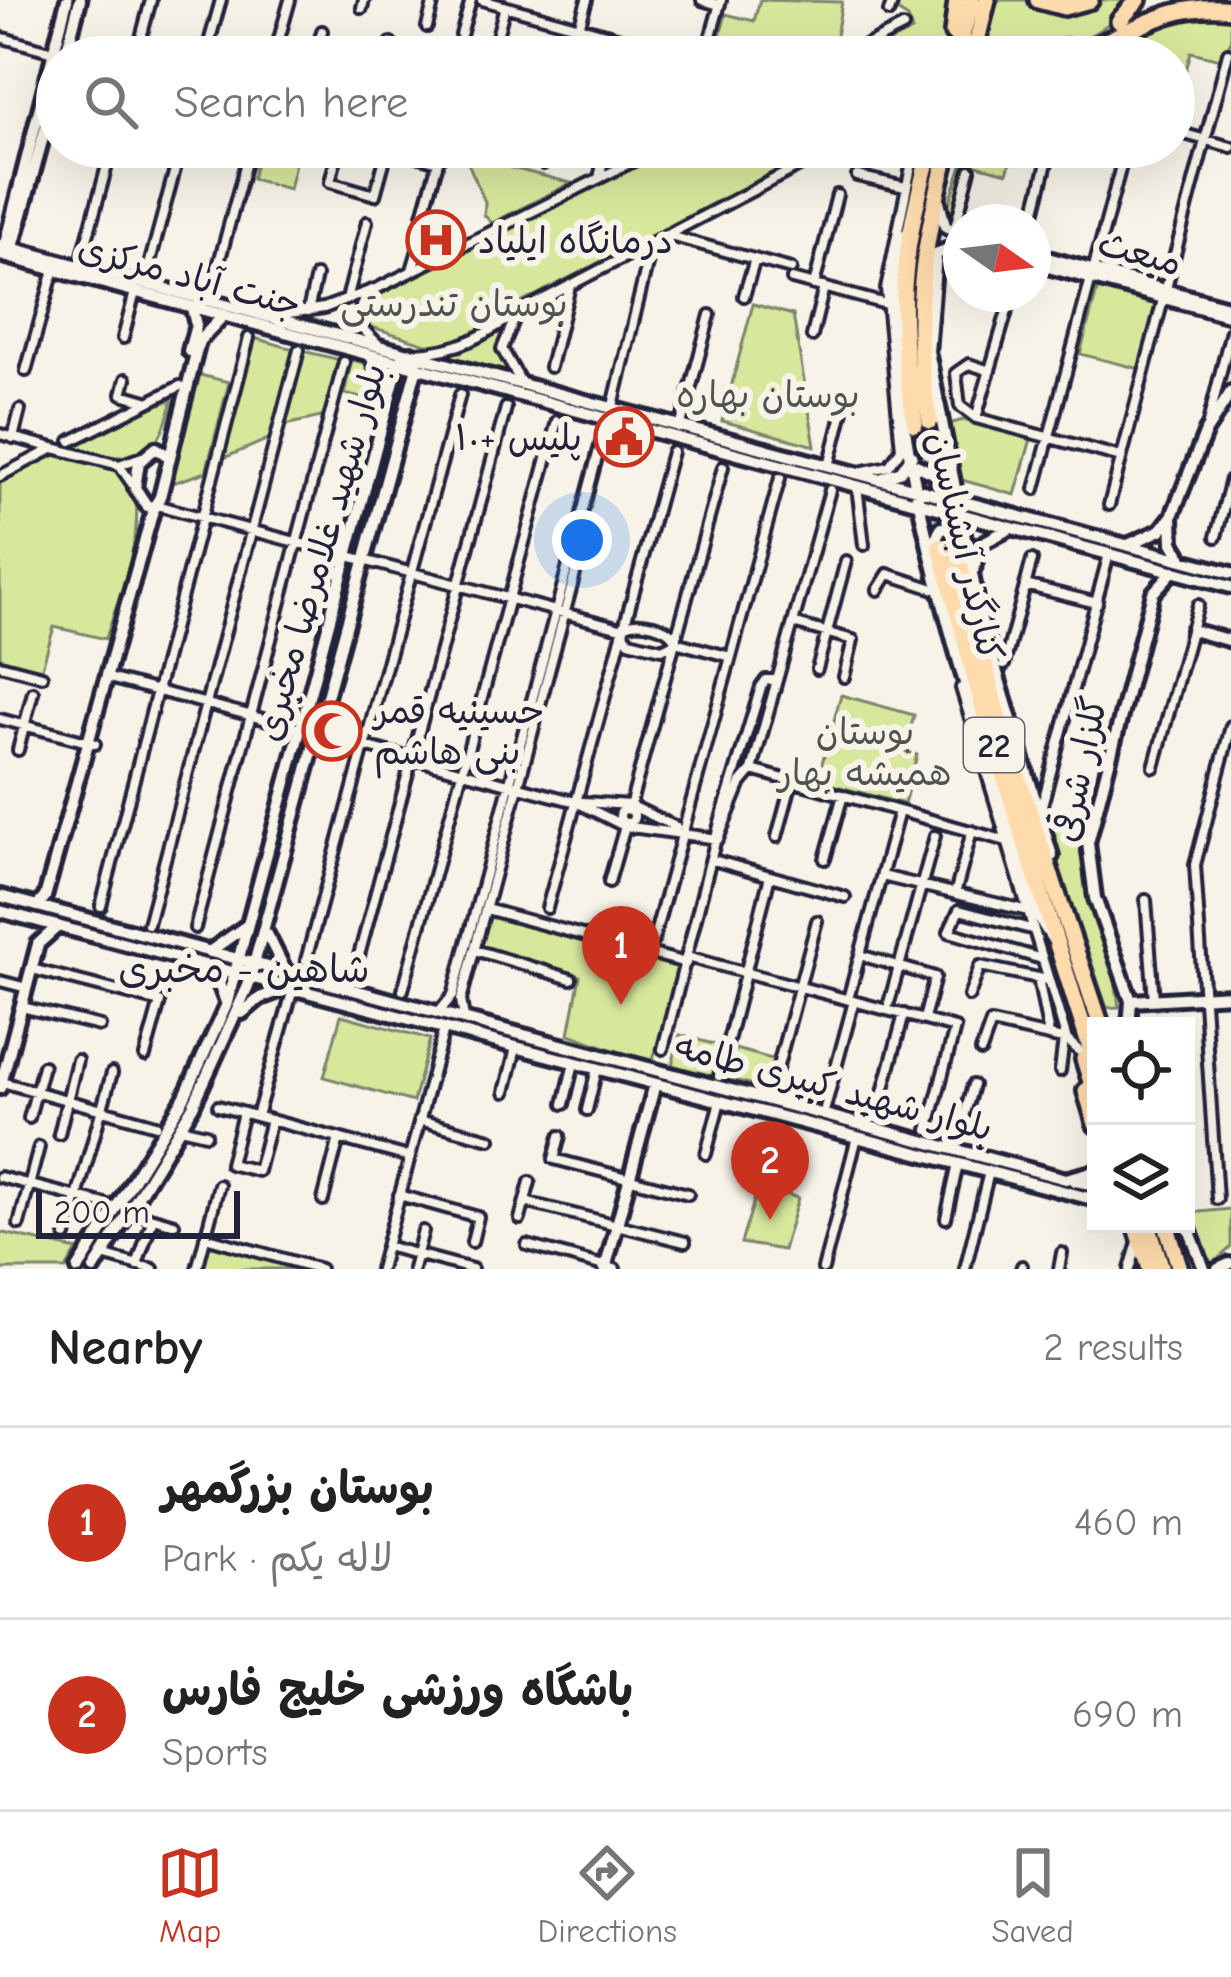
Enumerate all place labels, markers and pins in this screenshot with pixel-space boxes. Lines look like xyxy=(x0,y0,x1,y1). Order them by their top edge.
hospital icon: درمانگاه ایلیاد xyxy=(405,209,467,271)
place label: درمانگاه ایلیاد xyxy=(478,220,673,262)
public building icon: پلیس +۱۰ xyxy=(593,406,655,468)
place label: پلیس +۱۰ xyxy=(455,418,582,461)
place label: حسینیه قمر بنی هاشم xyxy=(371,691,544,779)
mosque icon: حسینیه قمر بنی هاشم xyxy=(301,700,363,762)
pin: 1 xyxy=(582,906,660,1005)
pin: 2 xyxy=(731,1121,809,1220)

